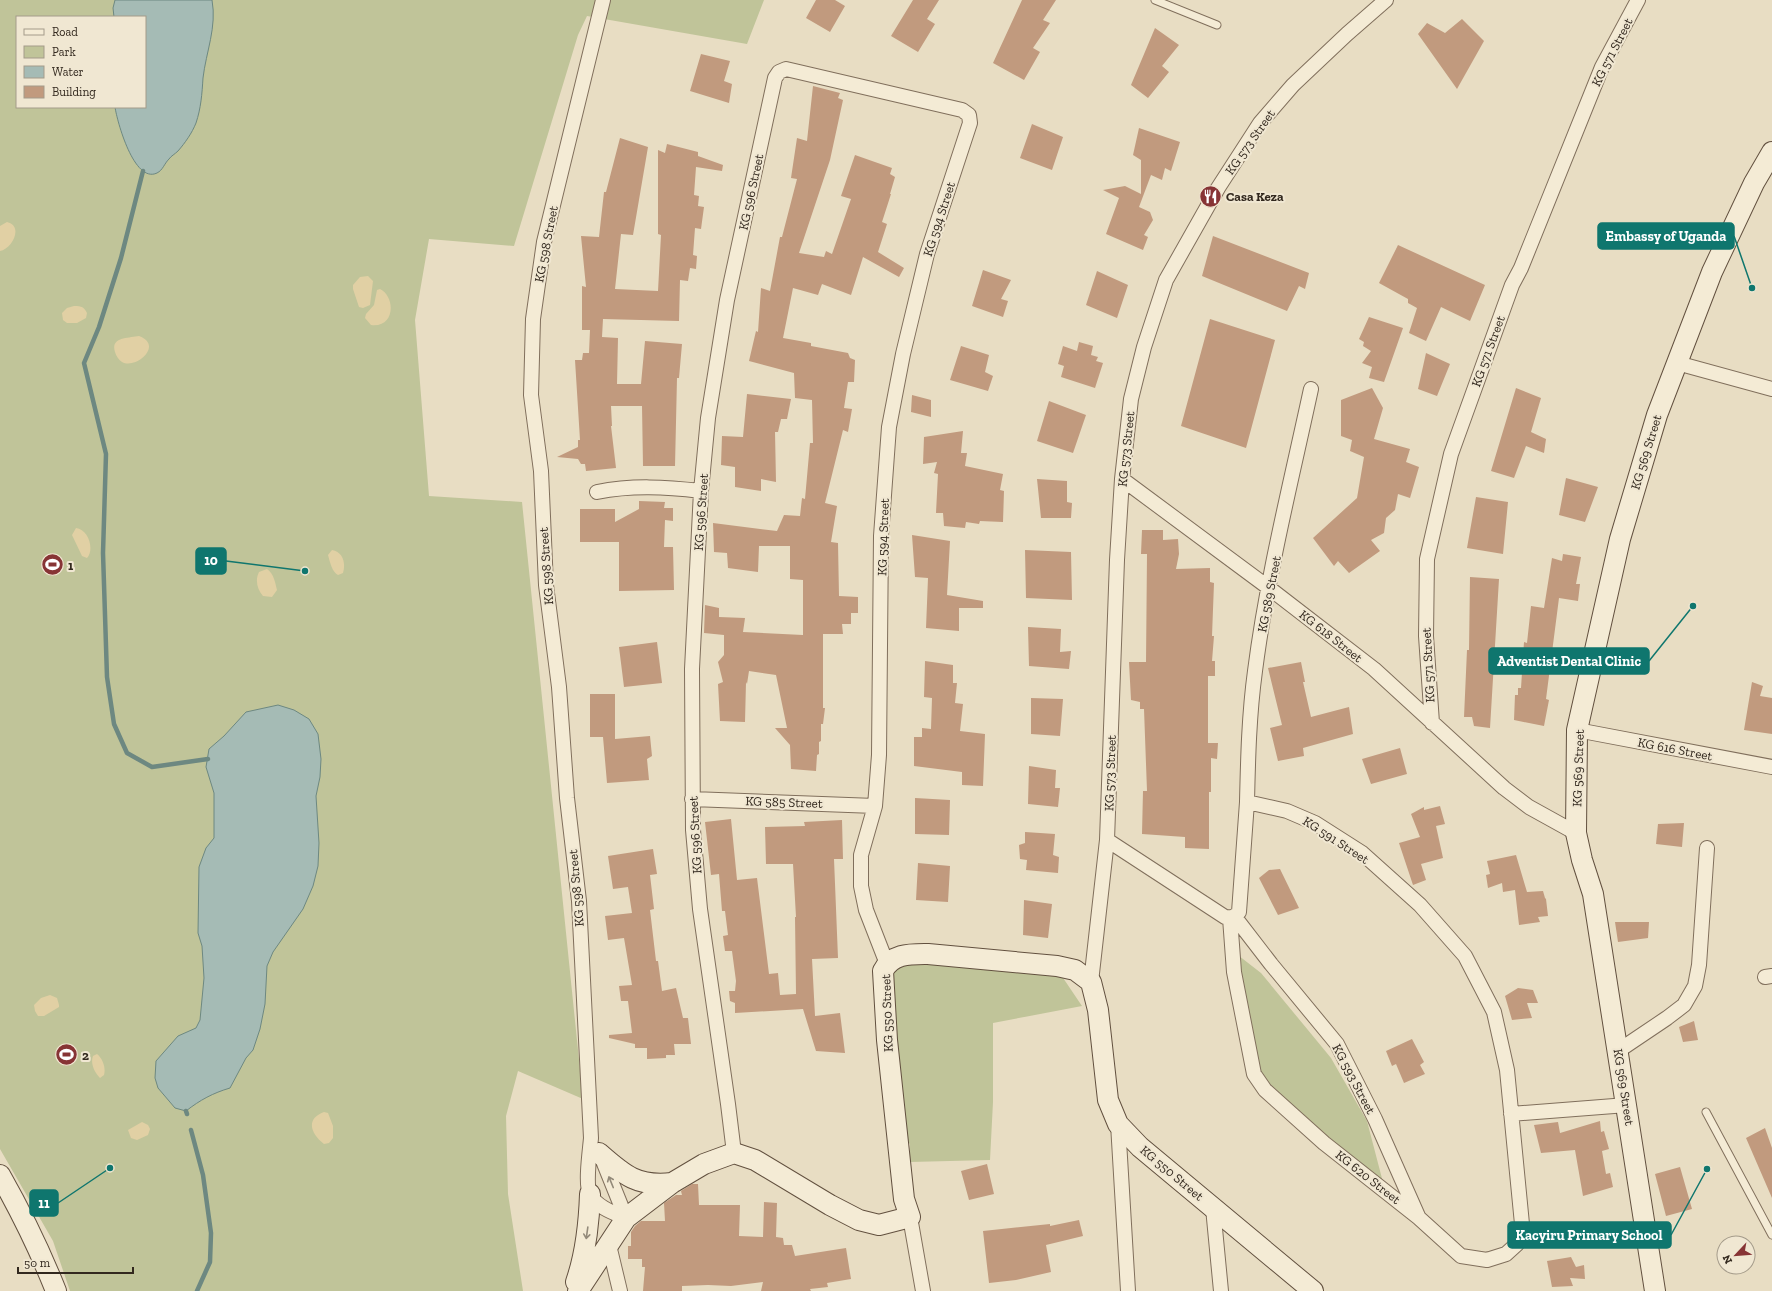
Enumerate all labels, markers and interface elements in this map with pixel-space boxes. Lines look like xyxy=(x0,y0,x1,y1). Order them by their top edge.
street label: KG 571 Street xyxy=(1588,15,1636,89)
legend xyxy=(16,16,146,108)
text: Road xyxy=(52,25,78,39)
text: Park xyxy=(52,45,77,59)
text: Water xyxy=(52,65,84,79)
text: Building xyxy=(52,85,96,99)
street label: KG 573 Street xyxy=(1222,106,1278,178)
street label: KG 596 Street xyxy=(736,152,766,231)
street label: KG 594 Street xyxy=(920,180,958,258)
restaurant icon: Casa Keza xyxy=(1197,183,1223,209)
place label: Casa Keza xyxy=(1226,189,1284,204)
street label: KG 598 Street xyxy=(531,204,561,284)
callout: Embassy of Uganda xyxy=(1598,223,1734,249)
text: Embassy of Uganda xyxy=(1606,228,1726,245)
street label: KG 571 Street xyxy=(1468,313,1508,389)
street label: KG 573 Street xyxy=(1115,410,1137,488)
street label: KG 569 Street xyxy=(1627,413,1665,491)
street label: KG 596 Street xyxy=(691,473,711,551)
street label: KG 594 Street xyxy=(874,498,892,576)
street label: KG 598 Street xyxy=(536,527,556,605)
callout: 10 xyxy=(196,548,226,574)
sports icon: 1 xyxy=(40,552,66,578)
text: 10 xyxy=(204,552,218,569)
street label: KG 589 Street xyxy=(1254,554,1284,634)
place label: 1 xyxy=(68,558,74,573)
street label: KG 618 Street xyxy=(1296,607,1366,665)
street label: KG 571 Street xyxy=(1419,627,1437,703)
callout: Adventist Dental Clinic xyxy=(1489,648,1649,674)
text: Adventist Dental Clinic xyxy=(1497,653,1642,670)
street label: KG 569 Street xyxy=(1569,729,1587,807)
street label: KG 573 Street xyxy=(1101,734,1119,811)
street label: KG 616 Street xyxy=(1636,734,1714,764)
street label: KG 585 Street xyxy=(745,793,823,811)
street label: KG 596 Street xyxy=(685,796,705,874)
street label: KG 591 Street xyxy=(1300,813,1372,867)
street label: KG 598 Street xyxy=(565,849,587,927)
street label: KG 550 Street xyxy=(878,974,896,1052)
street label: KG 593 Street xyxy=(1329,1041,1379,1117)
sports icon: 2 xyxy=(54,1042,80,1068)
place label: 2 xyxy=(82,1048,89,1063)
street label: KG 569 Street xyxy=(1611,1048,1637,1127)
street label: KG 550 Street xyxy=(1137,1142,1207,1204)
street label: KG 620 Street xyxy=(1333,1147,1404,1207)
one-way arrow xyxy=(607,1177,615,1189)
callout: 11 xyxy=(30,1190,58,1216)
text: 11 xyxy=(38,1195,50,1212)
callout: Kacyiru Primary School xyxy=(1508,1222,1671,1248)
one-way arrow xyxy=(583,1226,591,1239)
text: Kacyiru Primary School xyxy=(1516,1227,1662,1244)
north arrow xyxy=(1716,1235,1756,1275)
scale bar xyxy=(18,1249,133,1275)
text: N xyxy=(1720,1252,1735,1266)
text: 50 m xyxy=(24,1256,51,1270)

